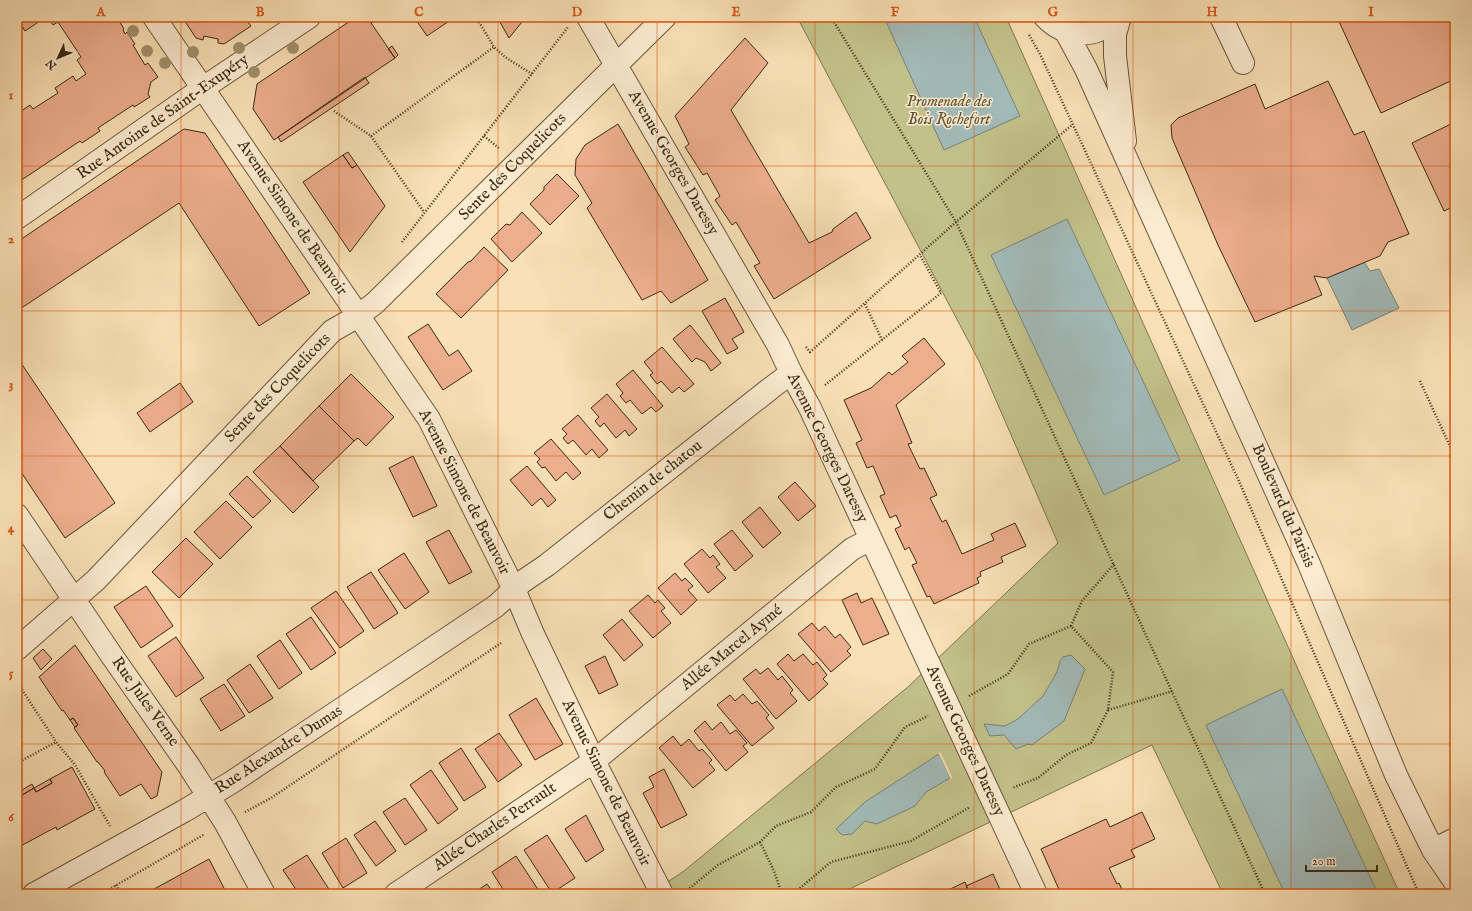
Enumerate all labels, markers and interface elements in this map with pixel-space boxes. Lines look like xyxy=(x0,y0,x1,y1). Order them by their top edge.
text: A xyxy=(96,4,107,21)
text: B xyxy=(256,4,265,21)
text: C xyxy=(414,4,424,21)
text: D xyxy=(572,4,583,21)
text: E xyxy=(731,4,741,21)
text: F xyxy=(891,4,900,21)
text: G xyxy=(1048,4,1059,21)
text: H xyxy=(1206,4,1218,21)
text: I xyxy=(1368,4,1374,21)
north arrow xyxy=(38,38,78,78)
street label: Rue Antoine de Saint-Exupéry xyxy=(73,50,253,184)
text: N xyxy=(43,56,61,73)
street label: Avenue Georges Daressy xyxy=(623,86,723,239)
text: 1 xyxy=(9,87,14,104)
park label: Promenade des Bois Rochefort xyxy=(907,92,992,130)
street label: Sente des Coquelicots xyxy=(455,109,571,225)
street label: Avenue Simone de Beauvoir xyxy=(232,136,352,300)
text: 2 xyxy=(8,231,14,248)
street label: Sente des Coquelicots xyxy=(221,329,336,447)
street label: Avenue Georges Daressy xyxy=(782,369,872,526)
text: 3 xyxy=(9,376,14,393)
street label: Avenue Simone de Beauvoir xyxy=(413,405,515,578)
street label: Chemin de chatou xyxy=(600,436,706,526)
street label: Boulevard du Parisis xyxy=(1247,441,1319,571)
text: 4 xyxy=(8,520,15,537)
street label: Allée Marcel Aymé xyxy=(676,601,787,696)
street label: Rue Jules Verne xyxy=(107,653,183,751)
street label: Avenue Georges Daressy xyxy=(921,661,1009,820)
text: 5 xyxy=(9,665,14,682)
street label: Avenue Simone de Beauvoir xyxy=(556,695,655,870)
street label: Rue Alexandre Dumas xyxy=(211,701,347,799)
street label: Allée Charles Perrault xyxy=(429,778,561,876)
text: 6 xyxy=(8,809,14,826)
scale bar xyxy=(1306,847,1377,873)
text: 20 m xyxy=(1312,854,1335,869)

